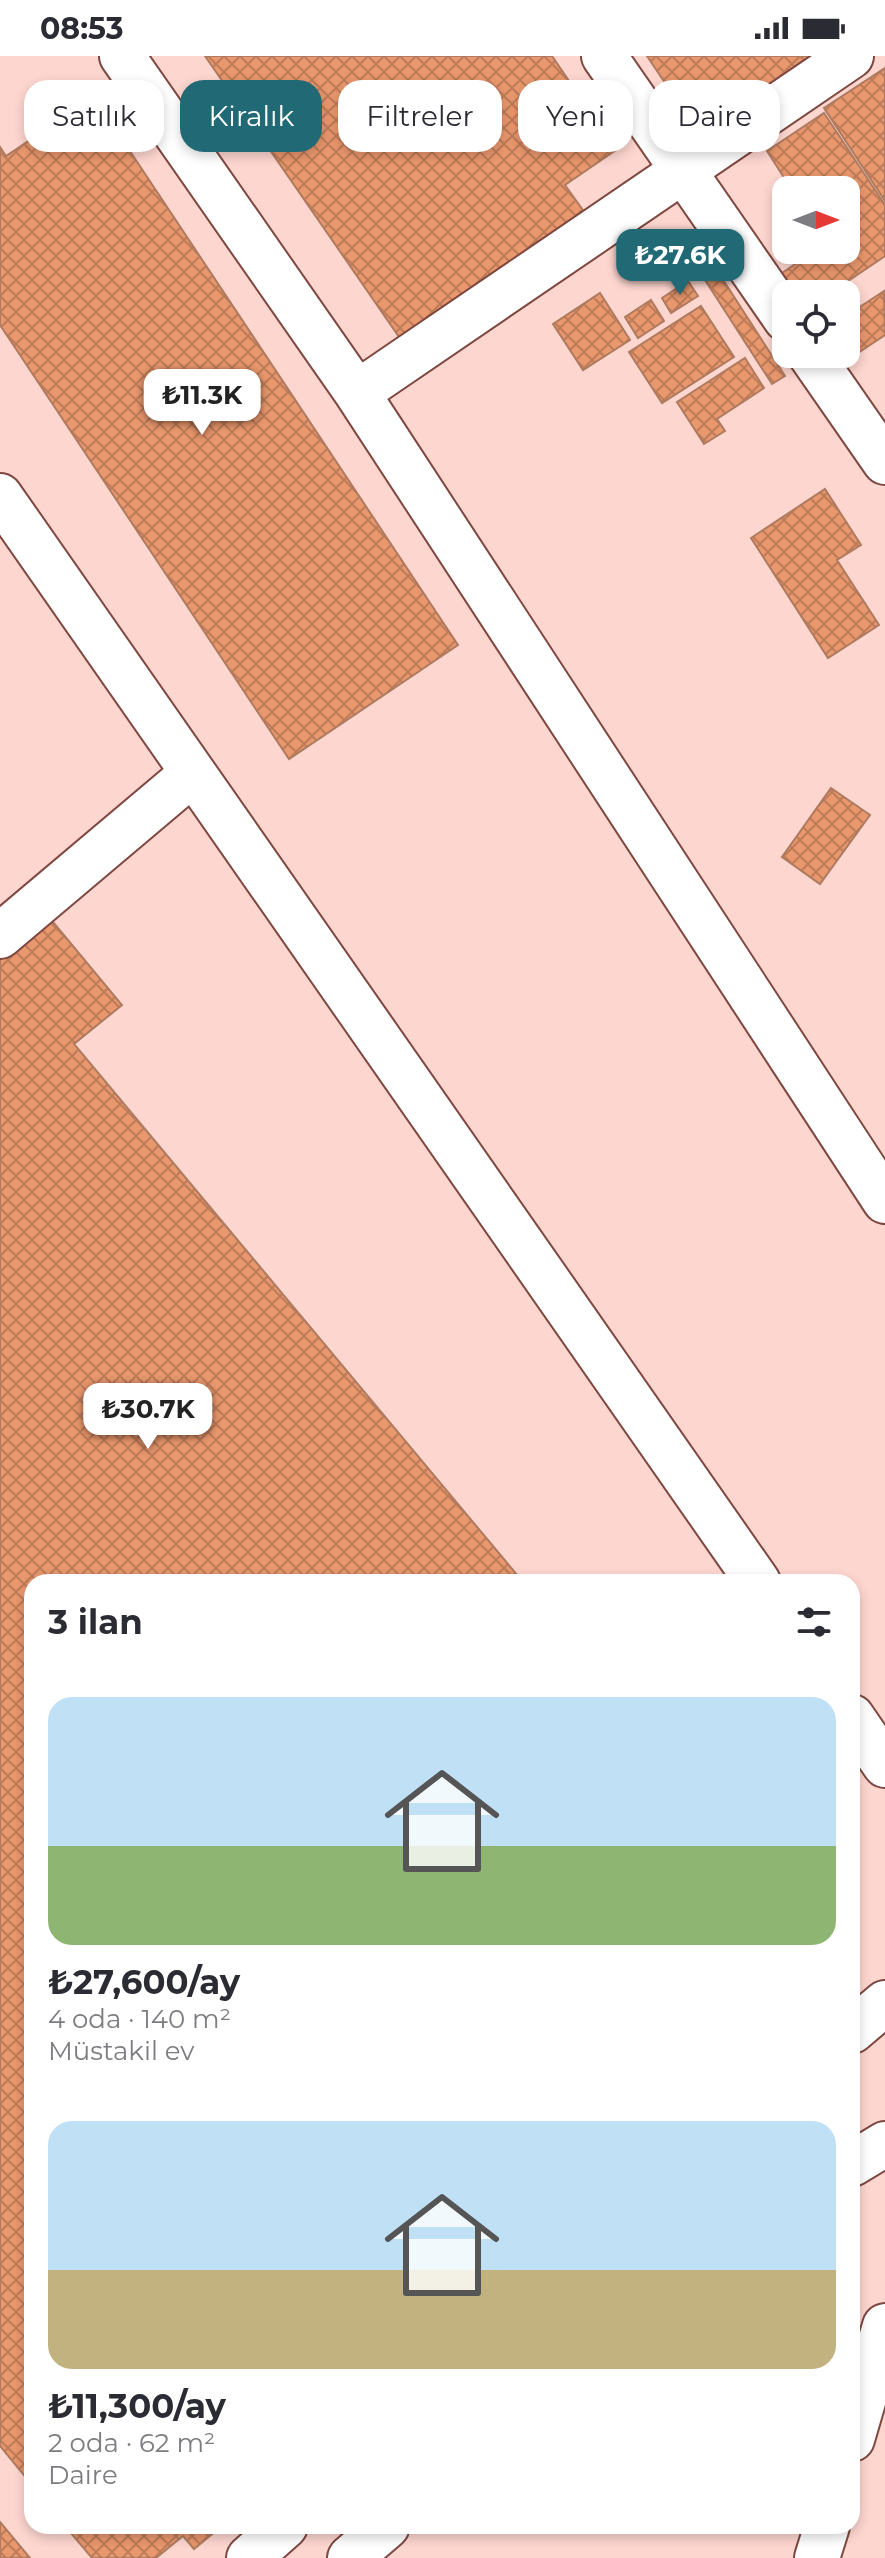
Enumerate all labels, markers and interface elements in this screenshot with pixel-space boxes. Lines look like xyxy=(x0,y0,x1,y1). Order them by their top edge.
text: 08:53 xyxy=(40,10,124,47)
chip: Satılık xyxy=(24,80,164,152)
chip: Kiralık xyxy=(180,80,322,152)
chip: Filtreler xyxy=(338,80,502,152)
chip: Yeni xyxy=(518,80,633,152)
chip: Daire xyxy=(649,80,780,152)
north arrow xyxy=(772,176,860,264)
map controls xyxy=(772,176,860,368)
pin: ₺27.6K xyxy=(615,229,745,297)
text: ₺27.6K xyxy=(634,239,726,271)
button: locate xyxy=(772,280,860,368)
pin: ₺11.3K xyxy=(137,369,267,437)
text: ₺11.3K xyxy=(162,379,242,411)
pin: ₺30.7K xyxy=(83,1383,213,1451)
text: ₺30.7K xyxy=(101,1393,195,1425)
icon: filters xyxy=(792,1600,836,1644)
text: 3 ilan xyxy=(48,1601,143,1643)
icon: home xyxy=(370,1749,514,1893)
text: ₺27,600/ay xyxy=(48,1961,240,2003)
text: 4 oda · 140 m² xyxy=(48,2003,231,2035)
text: Müstakil ev xyxy=(48,2035,194,2067)
icon: home xyxy=(370,2173,514,2317)
text: ₺11,300/ay xyxy=(48,2385,226,2427)
text: 2 oda · 62 m² xyxy=(48,2427,215,2459)
text: Daire xyxy=(48,2459,118,2491)

